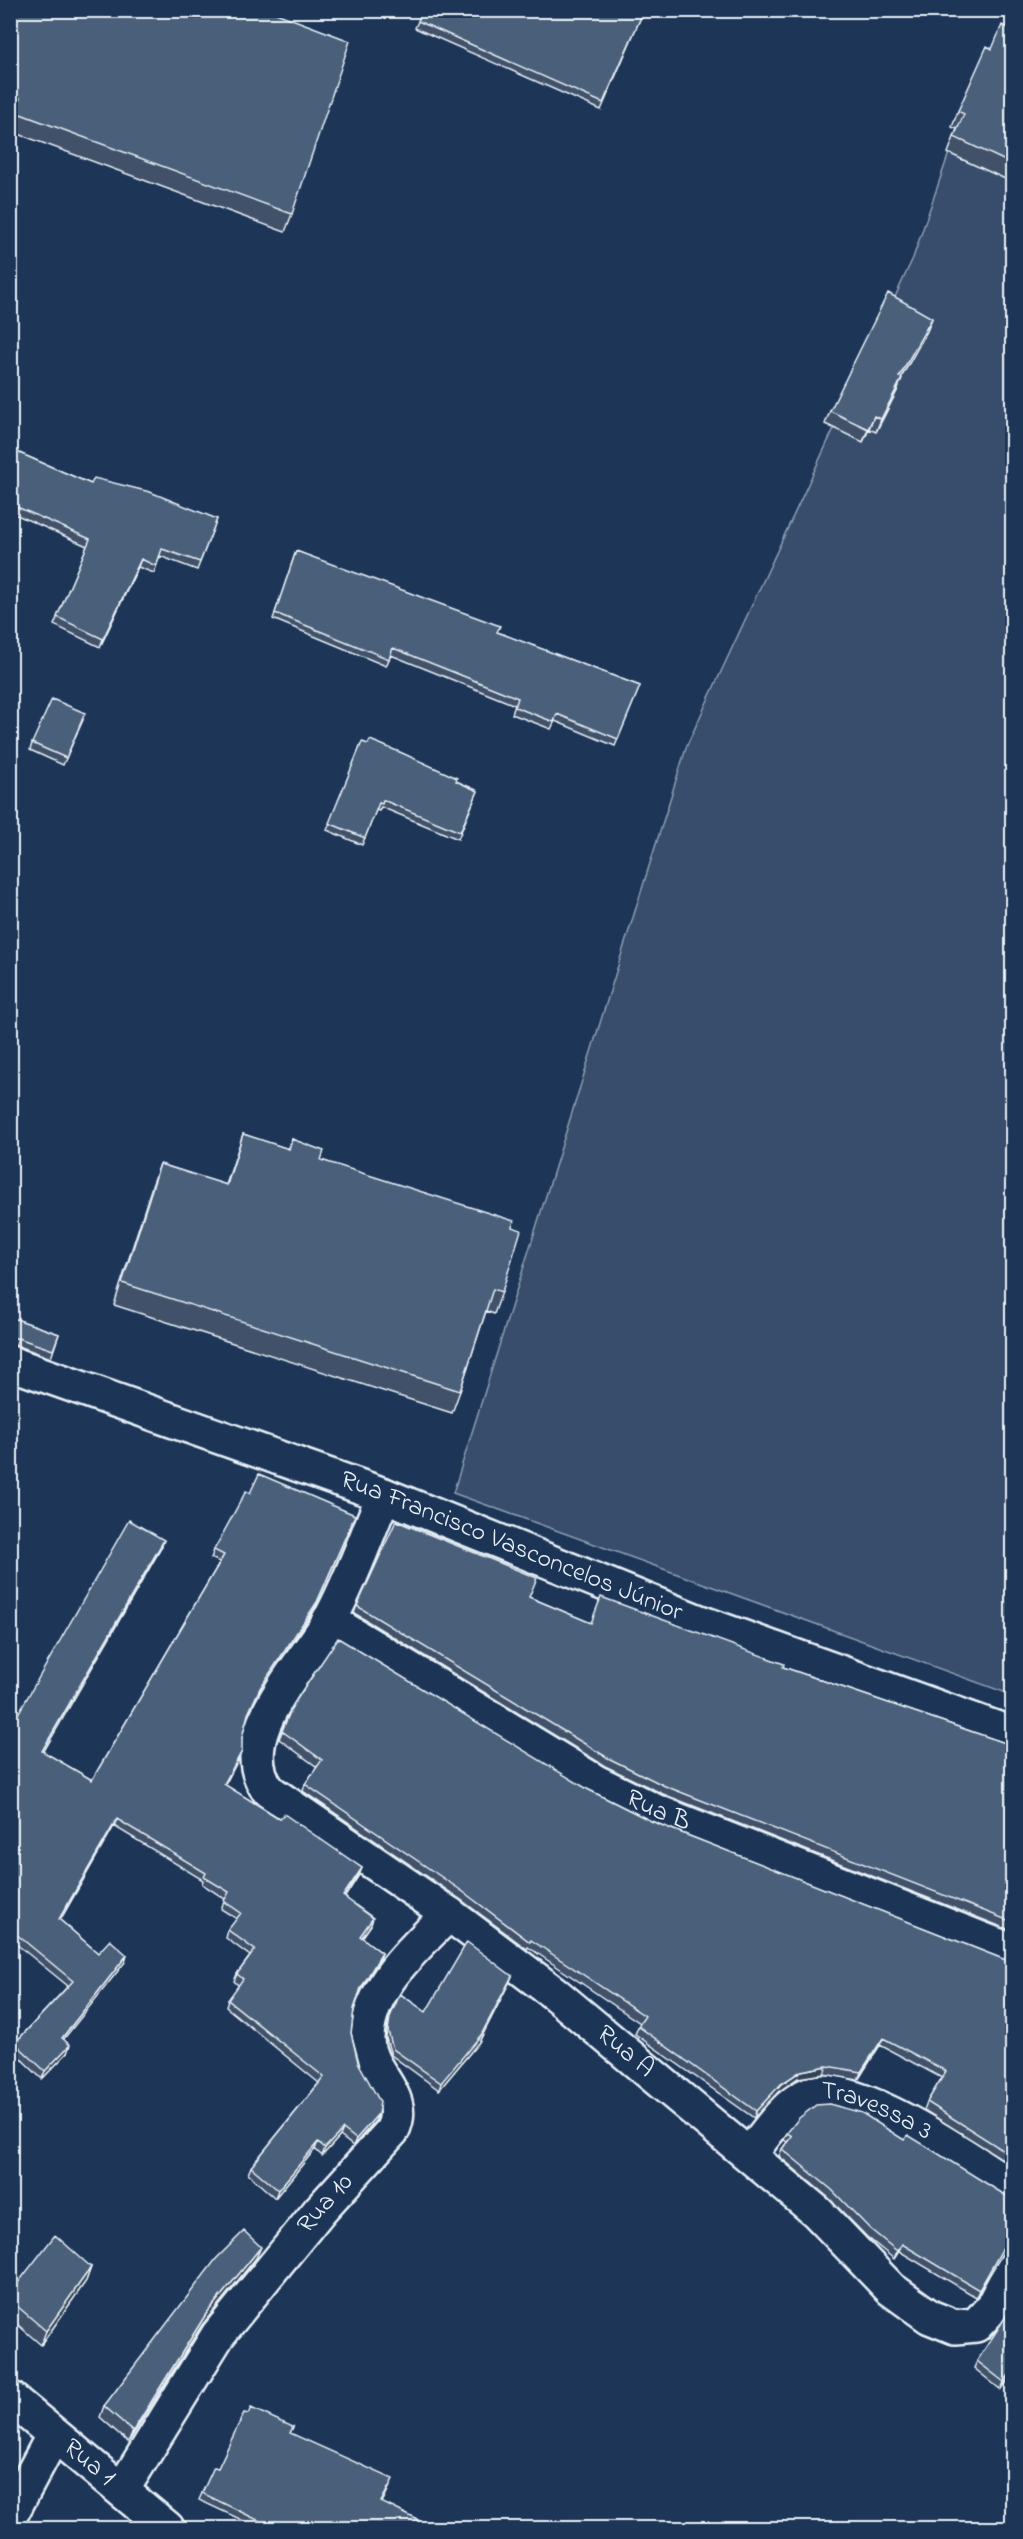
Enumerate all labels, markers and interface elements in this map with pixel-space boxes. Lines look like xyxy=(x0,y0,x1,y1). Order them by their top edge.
street label: Rua Francisco Vasconcelos Júnior xyxy=(335,1462,689,1633)
street label: Rua B xyxy=(619,1780,696,1842)
street label: Rua A xyxy=(588,2016,662,2088)
street label: Travessa 3 xyxy=(819,2073,939,2151)
street label: Rua 10 xyxy=(289,2165,363,2242)
street label: Rua 1 xyxy=(54,2430,123,2496)

